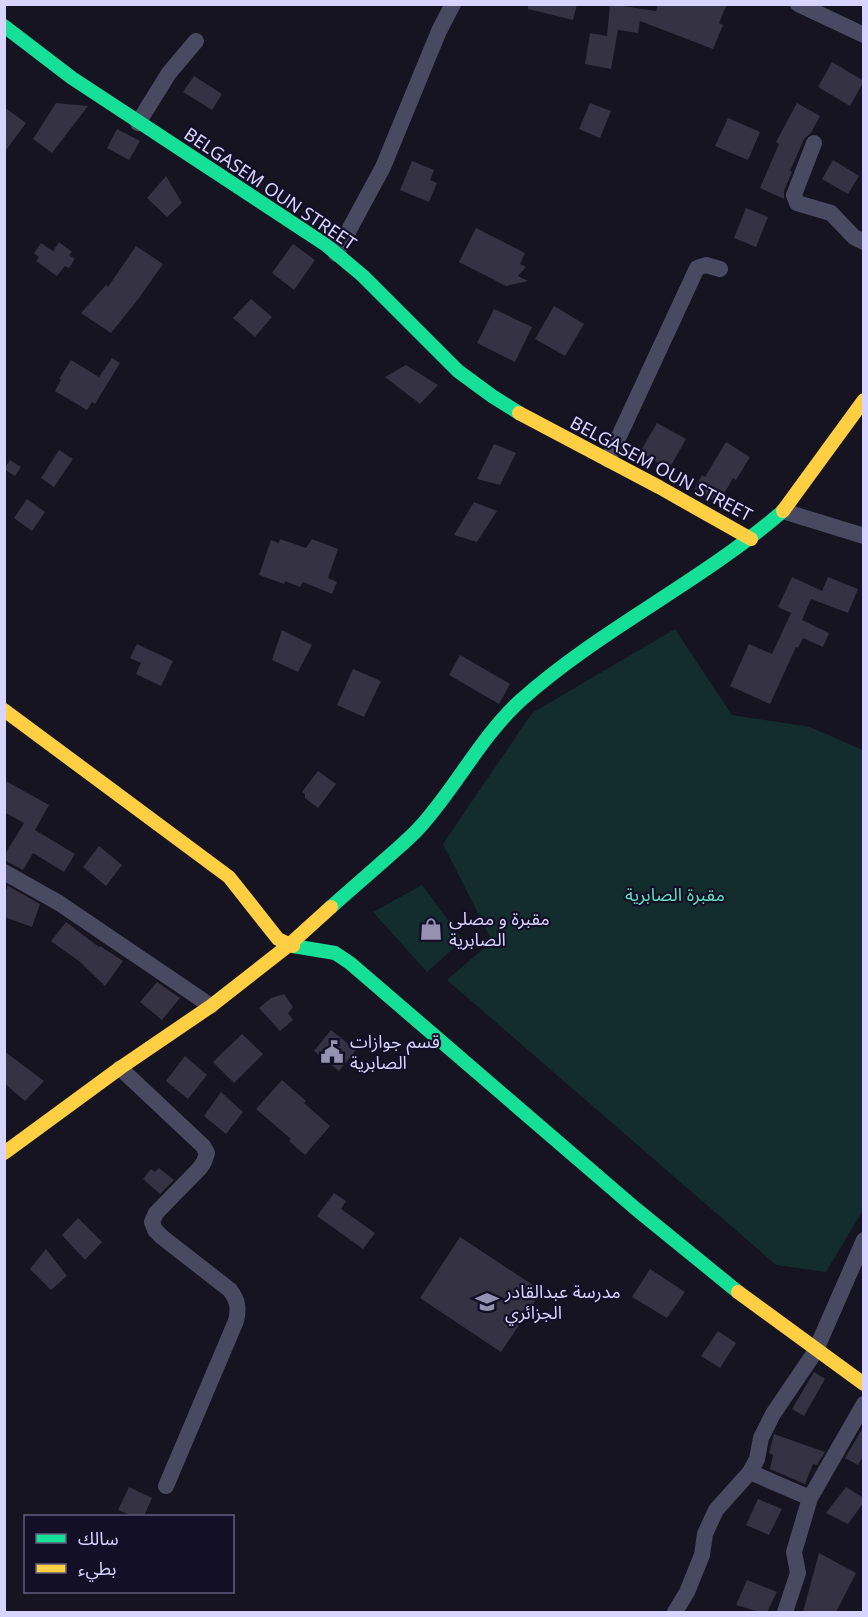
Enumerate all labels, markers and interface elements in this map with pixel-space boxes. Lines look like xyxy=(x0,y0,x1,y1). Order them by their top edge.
street label: BELGASEM OUN STREET xyxy=(180,121,361,255)
street label: BELGASEM OUN STREET xyxy=(566,410,757,526)
park label: مقبرة الصابرية xyxy=(625,882,725,906)
place label: مقبرة و مصلى الصابرية xyxy=(449,906,550,951)
shop icon: مقبرة و مصلى الصابرية xyxy=(418,916,444,942)
place label: قسم جوازات الصابرية xyxy=(350,1029,440,1074)
public building icon: قسم جوازات الصابرية xyxy=(319,1039,345,1065)
place label: مدرسة عبدالقادر الجزائري xyxy=(504,1279,621,1326)
school or university icon: مدرسة عبدالقادر الجزائري xyxy=(474,1289,500,1315)
legend xyxy=(24,1515,234,1593)
text: سالك xyxy=(78,1526,119,1550)
text: بطيء xyxy=(78,1556,116,1582)

